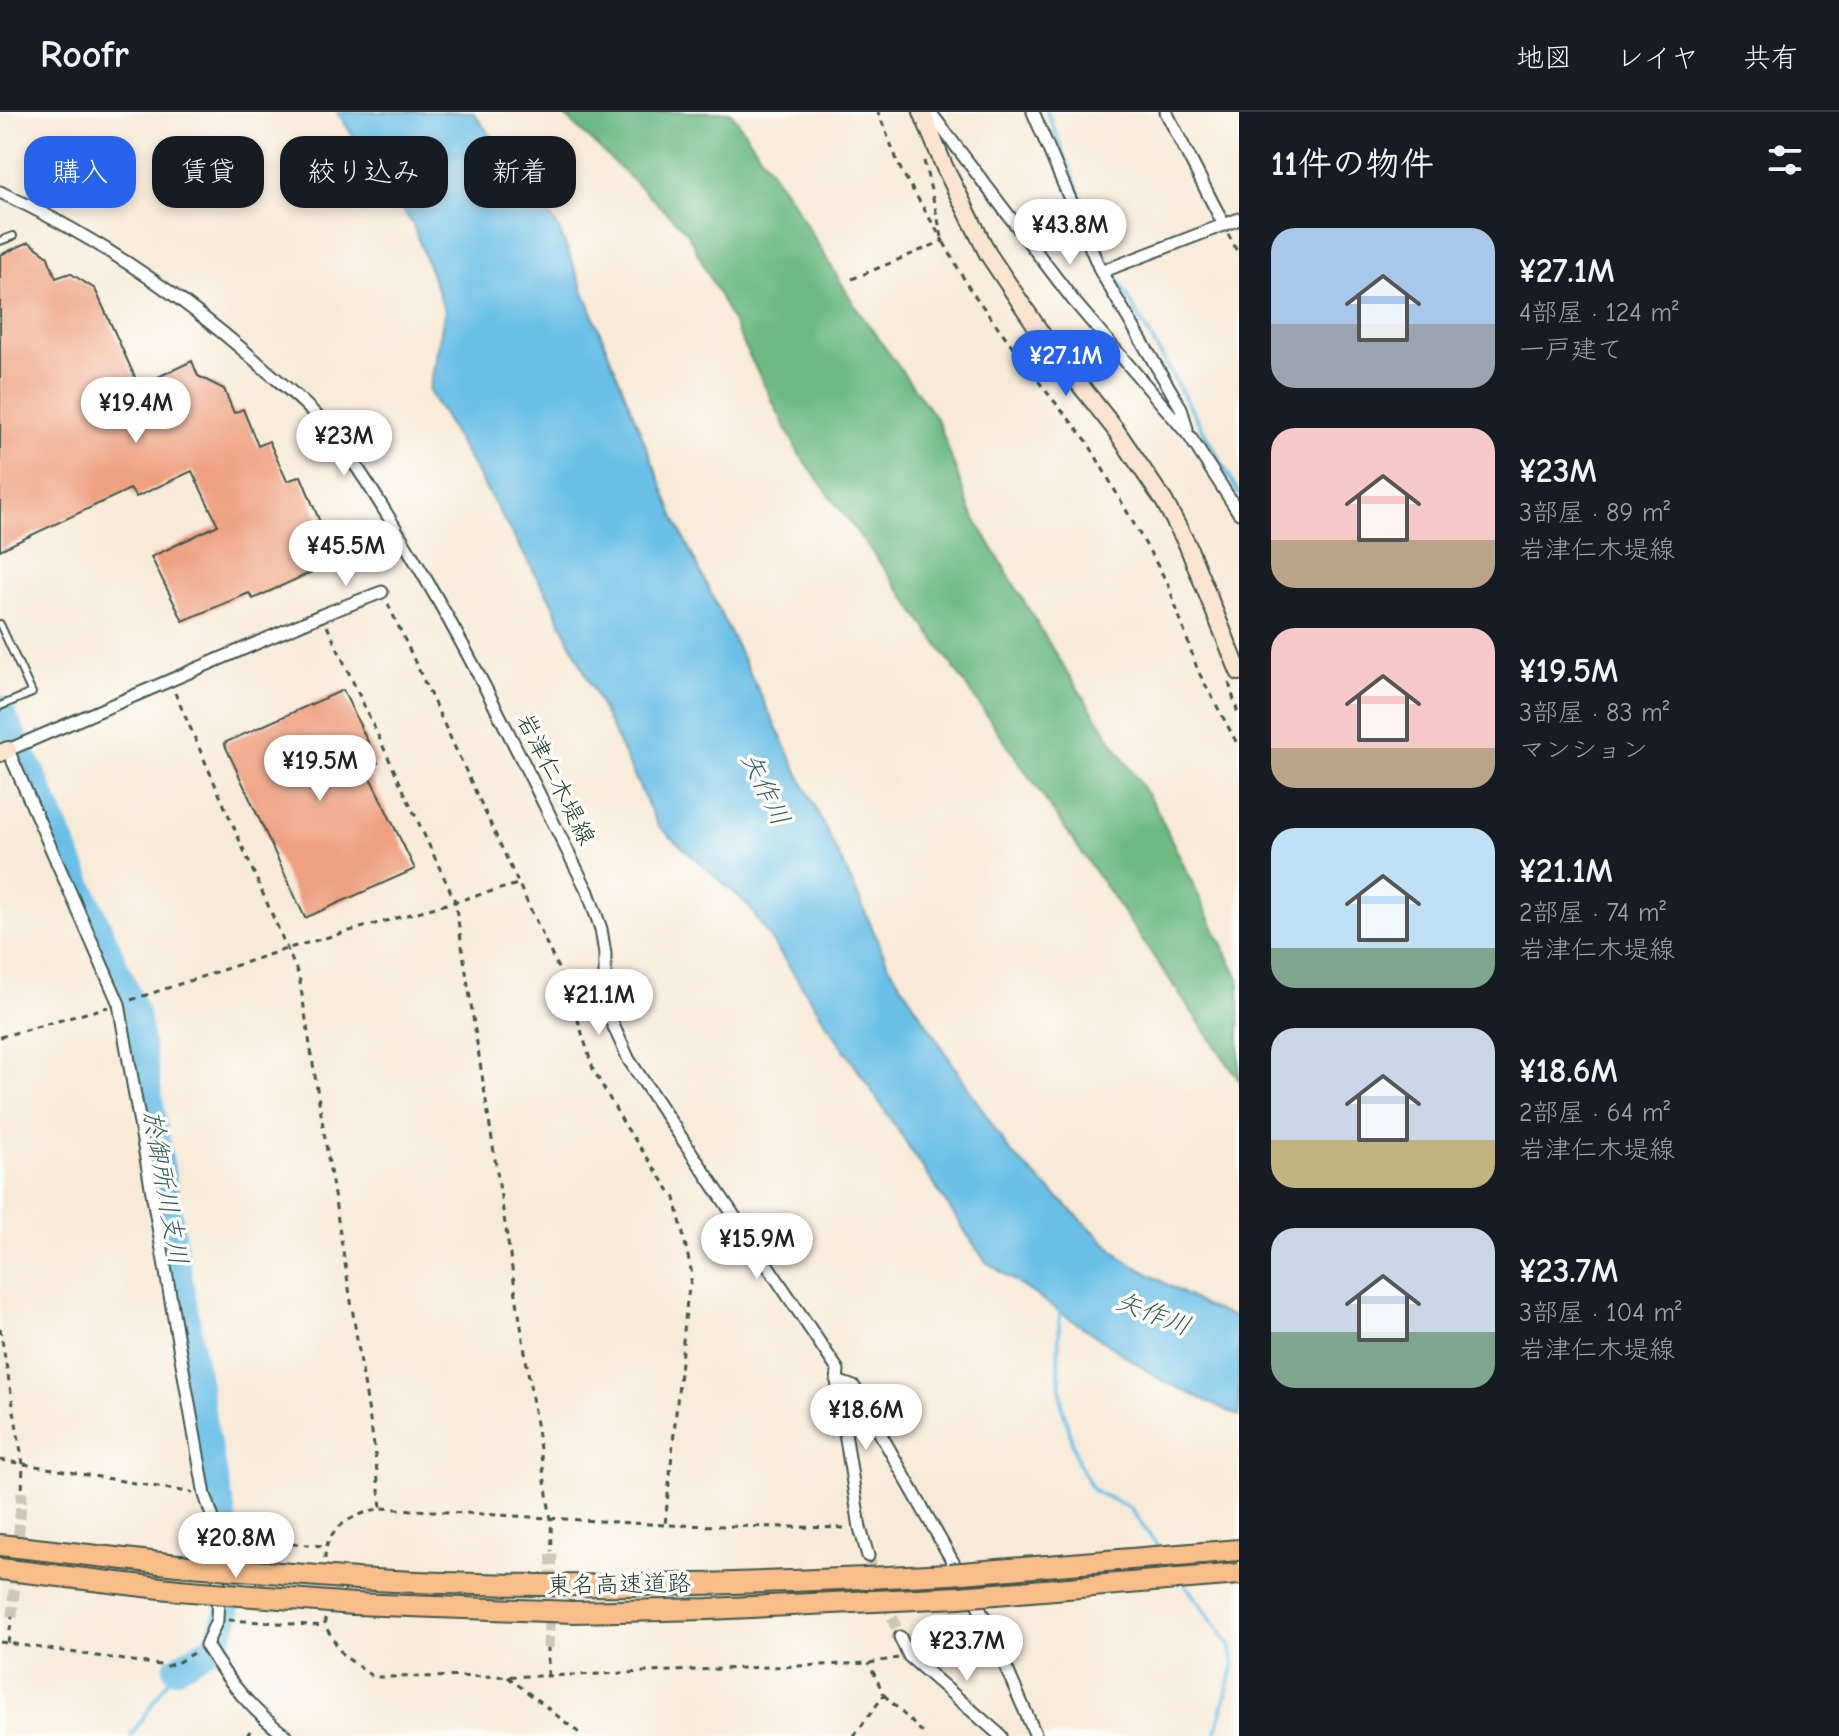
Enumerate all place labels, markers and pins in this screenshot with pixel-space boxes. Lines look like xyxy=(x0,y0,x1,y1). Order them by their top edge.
pin: ¥43.8M xyxy=(1005,199,1135,267)
pin: ¥27.1M xyxy=(1001,330,1131,398)
pin: ¥19.4M xyxy=(71,377,201,445)
pin: ¥23M xyxy=(297,410,391,478)
pin: ¥45.5M xyxy=(281,520,411,588)
pin: ¥19.5M xyxy=(255,735,385,803)
pin: ¥21.1M xyxy=(534,969,664,1037)
pin: ¥15.9M xyxy=(692,1213,822,1281)
pin: ¥18.6M xyxy=(801,1384,931,1452)
pin: ¥20.8M xyxy=(171,1512,301,1580)
pin: ¥23.7M xyxy=(902,1615,1032,1683)

